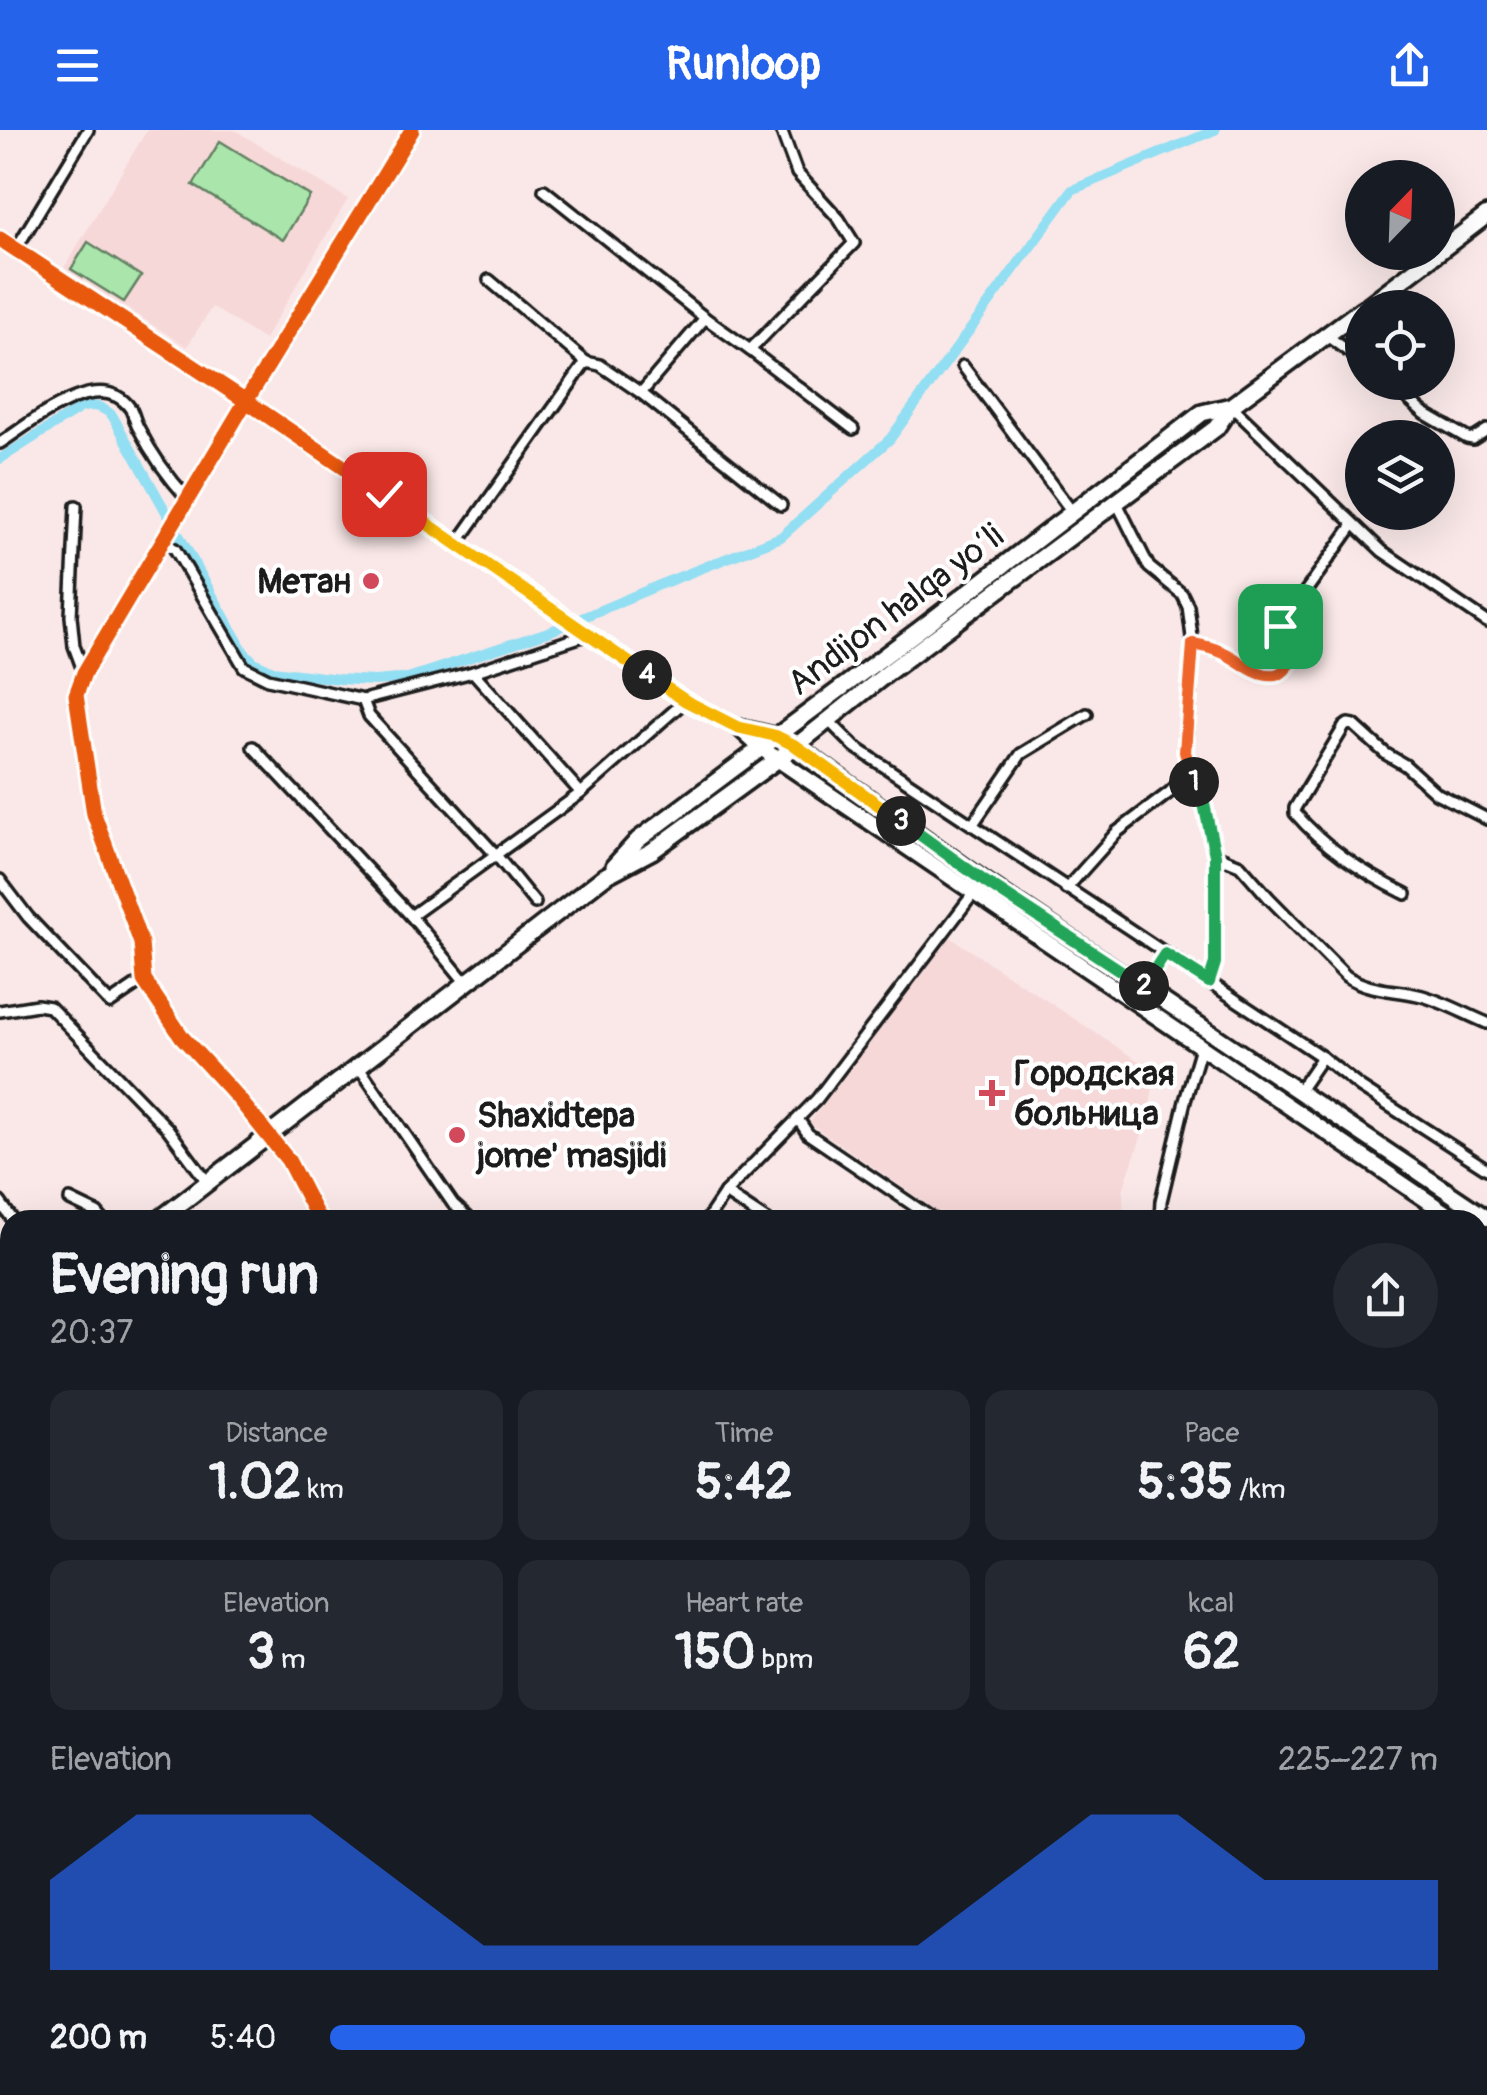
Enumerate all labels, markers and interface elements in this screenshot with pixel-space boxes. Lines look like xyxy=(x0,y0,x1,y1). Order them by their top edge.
text: Runloop xyxy=(666,37,821,93)
icon: menu xyxy=(50,38,105,93)
icon: share xyxy=(1382,38,1437,93)
north arrow xyxy=(1345,160,1455,270)
map controls xyxy=(1345,160,1455,530)
button: locate xyxy=(1345,290,1455,400)
button: layers xyxy=(1345,420,1455,530)
pin xyxy=(342,452,427,537)
icon: check xyxy=(357,467,412,522)
street label: Andijon halqa yo‘li xyxy=(779,514,1012,705)
place label: Метан xyxy=(257,560,351,604)
marker: Метан xyxy=(360,570,382,592)
pin xyxy=(1238,584,1323,669)
icon: arrive xyxy=(1253,599,1308,654)
pin: 4 xyxy=(622,650,672,700)
text: 4 xyxy=(639,657,655,692)
pin: 1 xyxy=(1169,757,1219,807)
text: 1 xyxy=(1189,764,1199,799)
pin: 3 xyxy=(876,796,926,846)
text: 3 xyxy=(893,803,909,838)
pin: 2 xyxy=(1119,961,1169,1011)
text: 2 xyxy=(1136,968,1152,1003)
place label: Городская больница xyxy=(1014,1052,1174,1136)
marker: Городская больница xyxy=(979,1080,1005,1106)
place label: Shaxidtepa jome' masjidi xyxy=(475,1094,666,1178)
marker: Shaxidtepa jome' masjidi xyxy=(446,1124,468,1146)
text: Evening run xyxy=(50,1241,319,1310)
button: share xyxy=(1333,1243,1438,1348)
text: 20:37 xyxy=(50,1313,133,1353)
text: Distance xyxy=(225,1416,328,1451)
text: Time xyxy=(715,1416,773,1451)
text: Pace xyxy=(1184,1416,1239,1451)
text: 1.02 xyxy=(209,1451,301,1514)
text: 5:42 xyxy=(695,1451,793,1514)
text: 5:35 xyxy=(1138,1451,1233,1514)
text: km xyxy=(301,1472,344,1507)
text: /km xyxy=(1233,1472,1286,1507)
text: Elevation xyxy=(223,1586,330,1621)
text: Heart rate xyxy=(685,1586,803,1621)
text: kcal xyxy=(1189,1586,1234,1621)
text: 3 xyxy=(247,1621,275,1684)
text: 150 xyxy=(675,1621,755,1684)
text: 62 xyxy=(1183,1621,1240,1684)
text: m xyxy=(275,1642,306,1677)
text: bpm xyxy=(755,1642,813,1677)
text: Elevation xyxy=(50,1740,172,1780)
text: 225–227 m xyxy=(1278,1740,1438,1780)
text: 200 m xyxy=(50,2018,147,2058)
text: 5:40 xyxy=(210,2018,276,2058)

